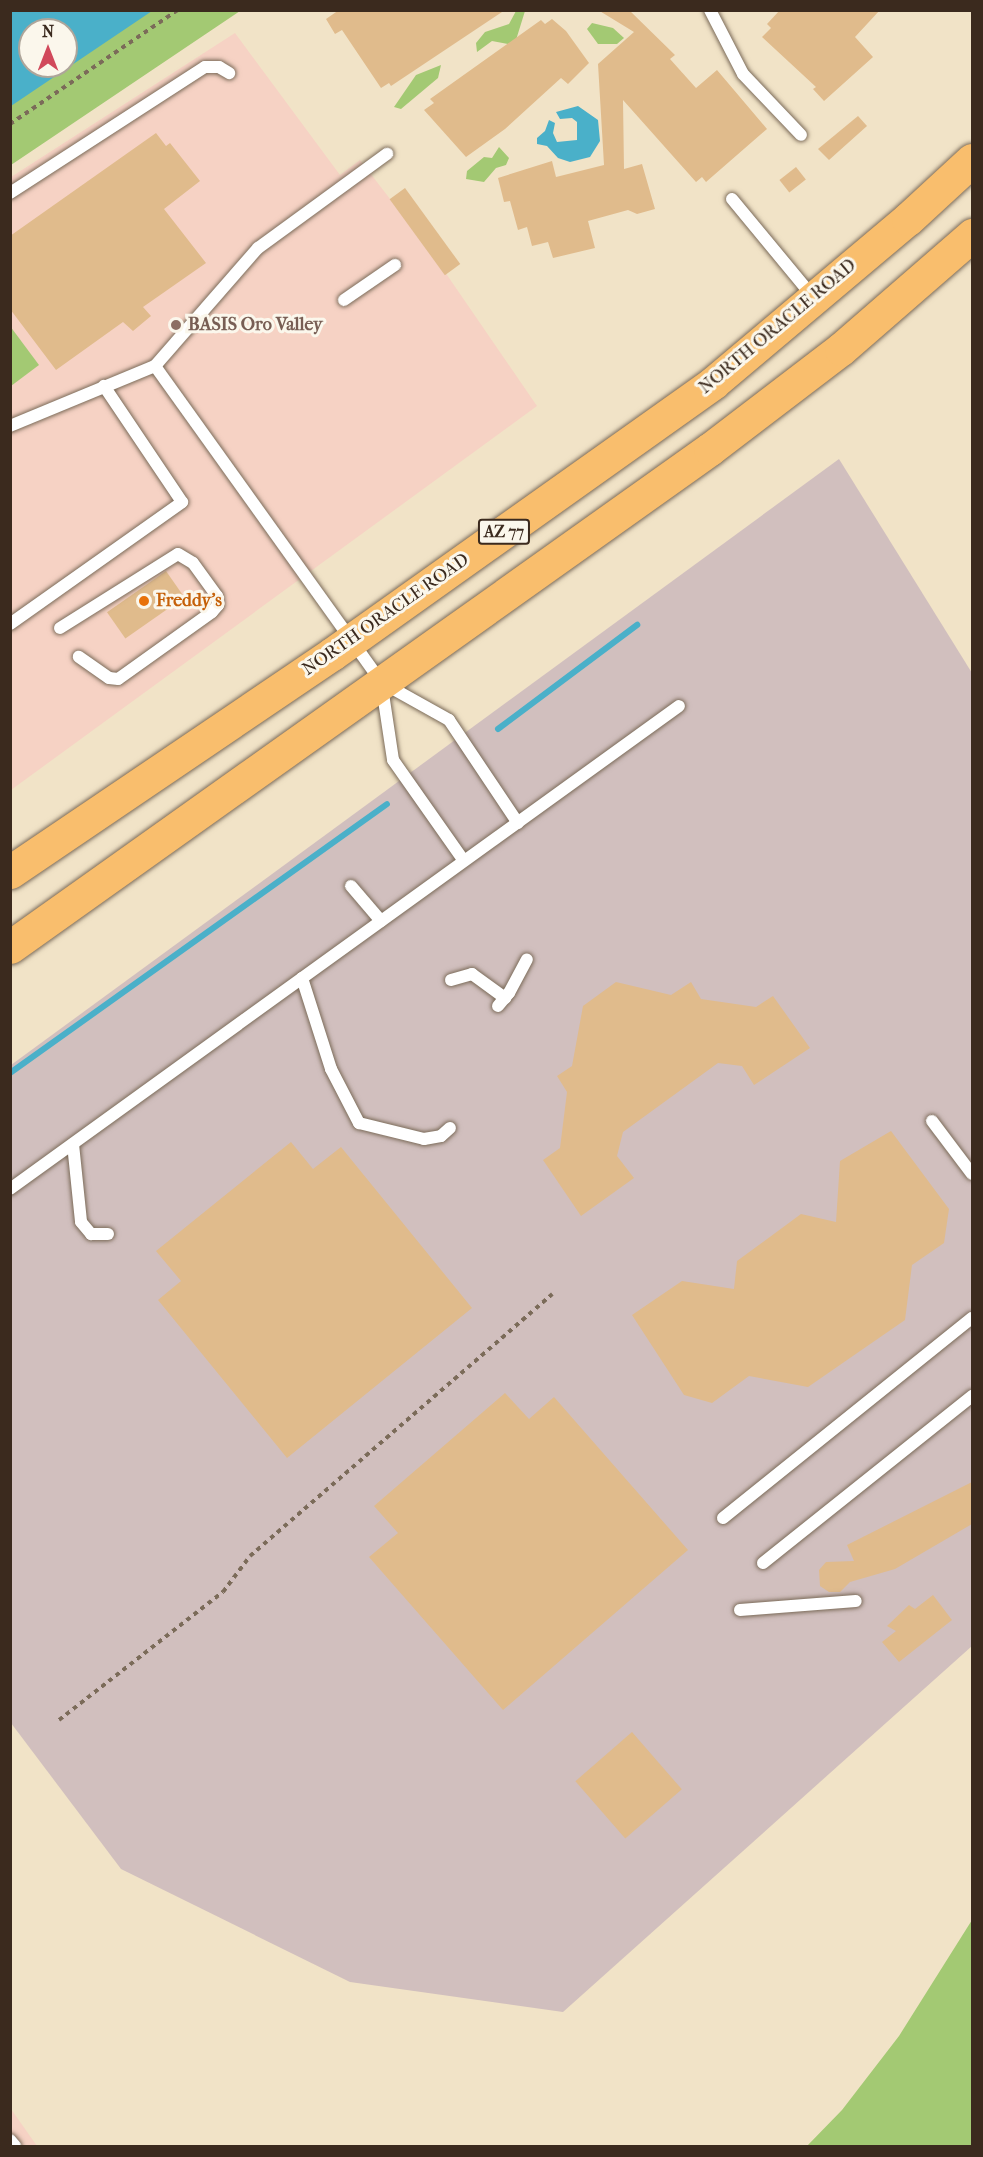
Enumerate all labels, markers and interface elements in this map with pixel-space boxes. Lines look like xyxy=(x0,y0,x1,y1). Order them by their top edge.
north arrow xyxy=(18,18,78,78)
text: N xyxy=(42,22,54,41)
street label: NORTH ORACLE ROAD xyxy=(695,255,861,399)
place label: BASIS Oro Valley xyxy=(188,314,323,336)
marker: BASIS Oro Valley xyxy=(169,318,183,332)
road number: AZ 77 xyxy=(477,519,531,545)
street label: NORTH ORACLE ROAD xyxy=(299,549,473,681)
place label: Freddy's xyxy=(156,590,222,612)
marker: Freddy's xyxy=(137,594,151,608)

